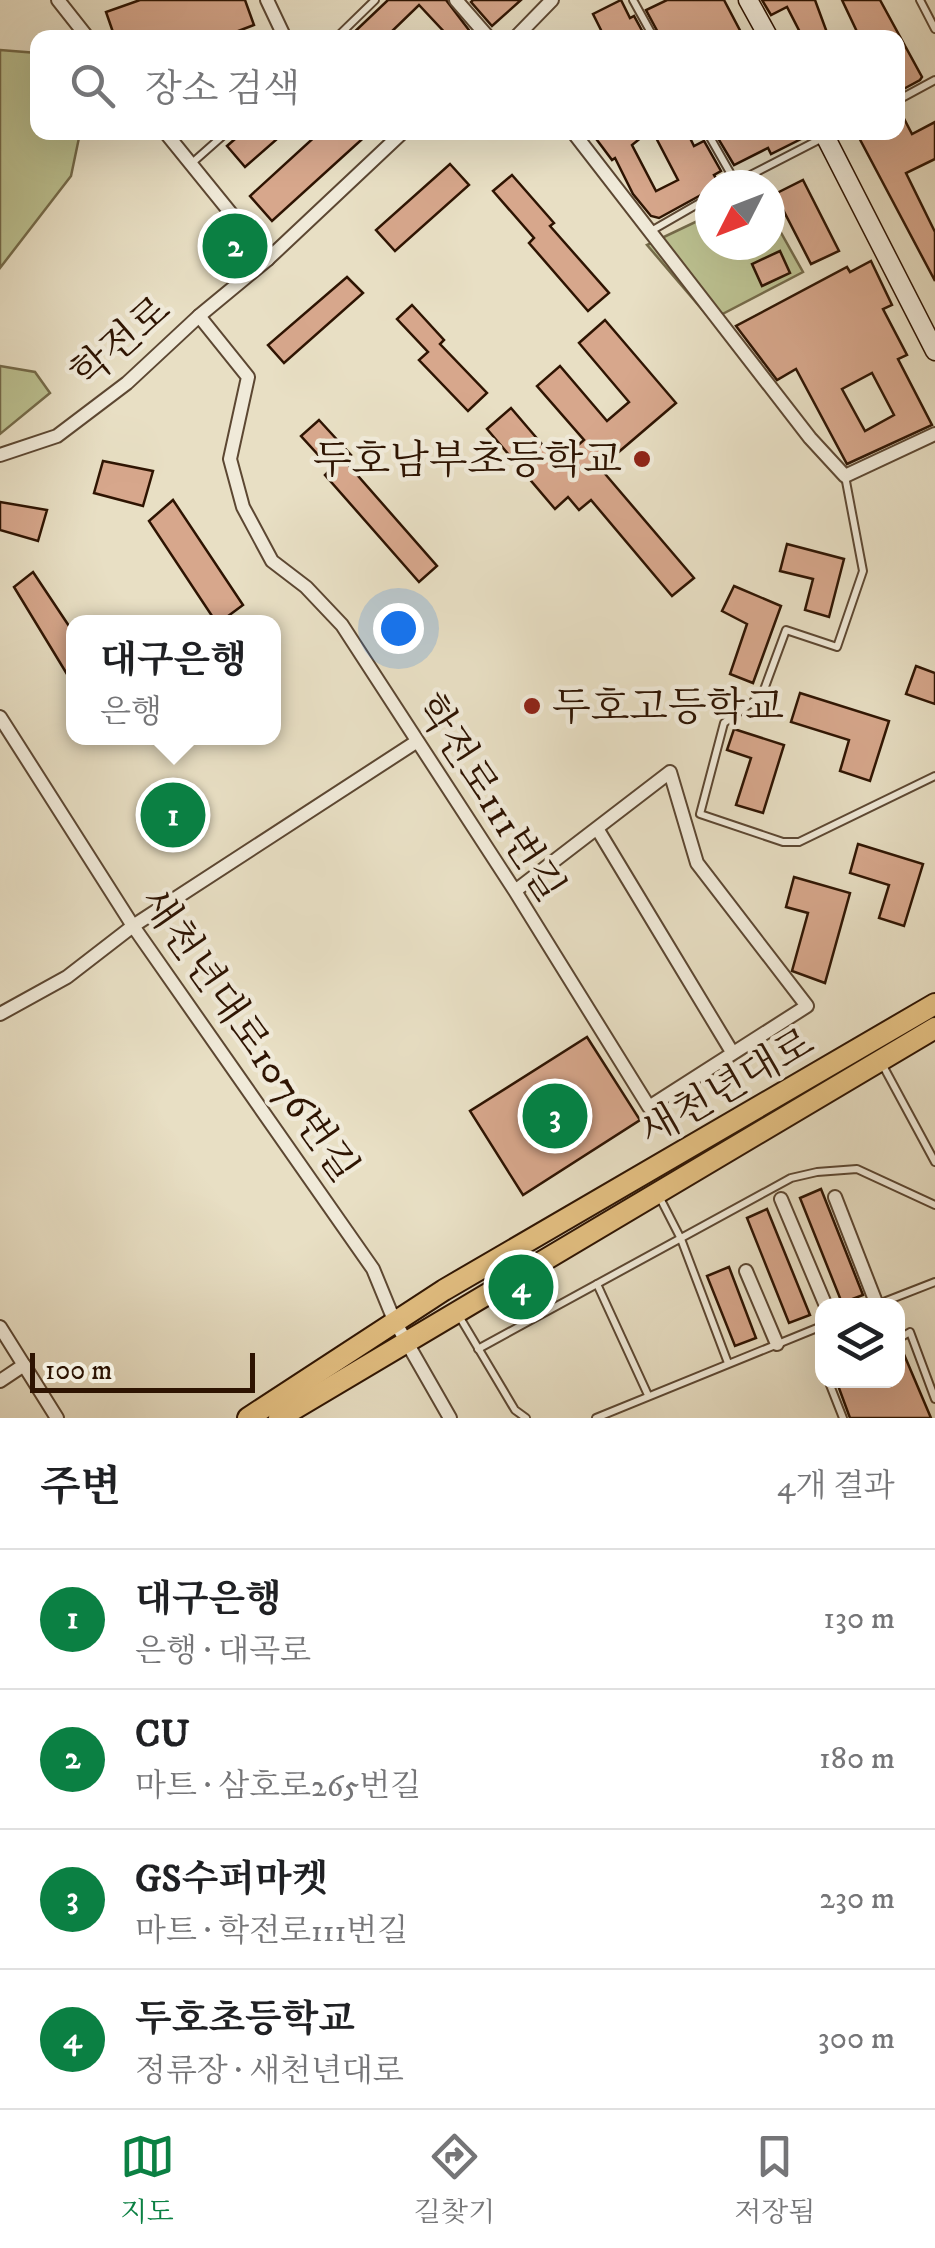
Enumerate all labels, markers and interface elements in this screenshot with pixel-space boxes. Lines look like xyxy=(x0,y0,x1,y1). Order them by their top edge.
search box xyxy=(30,30,905,140)
icon: search xyxy=(65,58,120,113)
text: 장소 검색 xyxy=(145,66,300,114)
north arrow xyxy=(695,170,785,260)
pin: 2 xyxy=(202,208,268,284)
street label: 학전로 xyxy=(62,286,182,400)
place label: 두호남부초등학교 xyxy=(313,437,622,487)
marker: 두호남부초등학교 xyxy=(631,448,653,470)
your location xyxy=(373,603,424,654)
popup xyxy=(66,615,281,745)
text: 대구은행 xyxy=(100,637,247,685)
place label: 두호고등학교 xyxy=(552,684,784,734)
street label: 학전로111번길 xyxy=(403,686,574,912)
text: 은행 xyxy=(100,693,162,733)
marker: 두호고등학교 xyxy=(521,695,543,717)
pin: 1 xyxy=(140,778,206,852)
street label: 새천년대로1076번길 xyxy=(127,879,368,1193)
street label: 새천년대로 xyxy=(631,1019,824,1159)
pin: 3 xyxy=(522,1078,588,1154)
pin: 4 xyxy=(488,1250,554,1324)
map controls xyxy=(815,1298,905,1388)
button: layers xyxy=(815,1298,905,1388)
scale bar xyxy=(30,1348,255,1392)
text: 100 m xyxy=(45,1353,112,1388)
text: 주변 xyxy=(40,1462,121,1514)
text: 4개 결과 xyxy=(777,1467,895,1507)
text: 대구은행 xyxy=(135,1576,282,1624)
text: 1 xyxy=(67,1599,78,1639)
text: 130 m xyxy=(823,1599,895,1639)
text: 은행 · 대곡로 xyxy=(135,1632,311,1672)
text: CU xyxy=(135,1711,190,1759)
text: 2 xyxy=(65,1739,80,1779)
text: 180 m xyxy=(819,1739,895,1779)
text: 마트 · 삼호로265번길 xyxy=(135,1767,421,1807)
text: GS수퍼마켓 xyxy=(135,1856,328,1904)
text: 3 xyxy=(67,1879,78,1919)
text: 230 m xyxy=(819,1879,895,1919)
text: 마트 · 학전로111번길 xyxy=(135,1912,408,1952)
text: 두호초등학교 xyxy=(135,1996,355,2044)
text: 4 xyxy=(63,2019,82,2059)
text: 300 m xyxy=(818,2019,895,2059)
text: 정류장 · 새천년대로 xyxy=(135,2052,404,2092)
tab: 지도 xyxy=(120,2129,175,2230)
tab: 길찾기 xyxy=(414,2129,495,2230)
tab: 저장됨 xyxy=(734,2129,815,2230)

